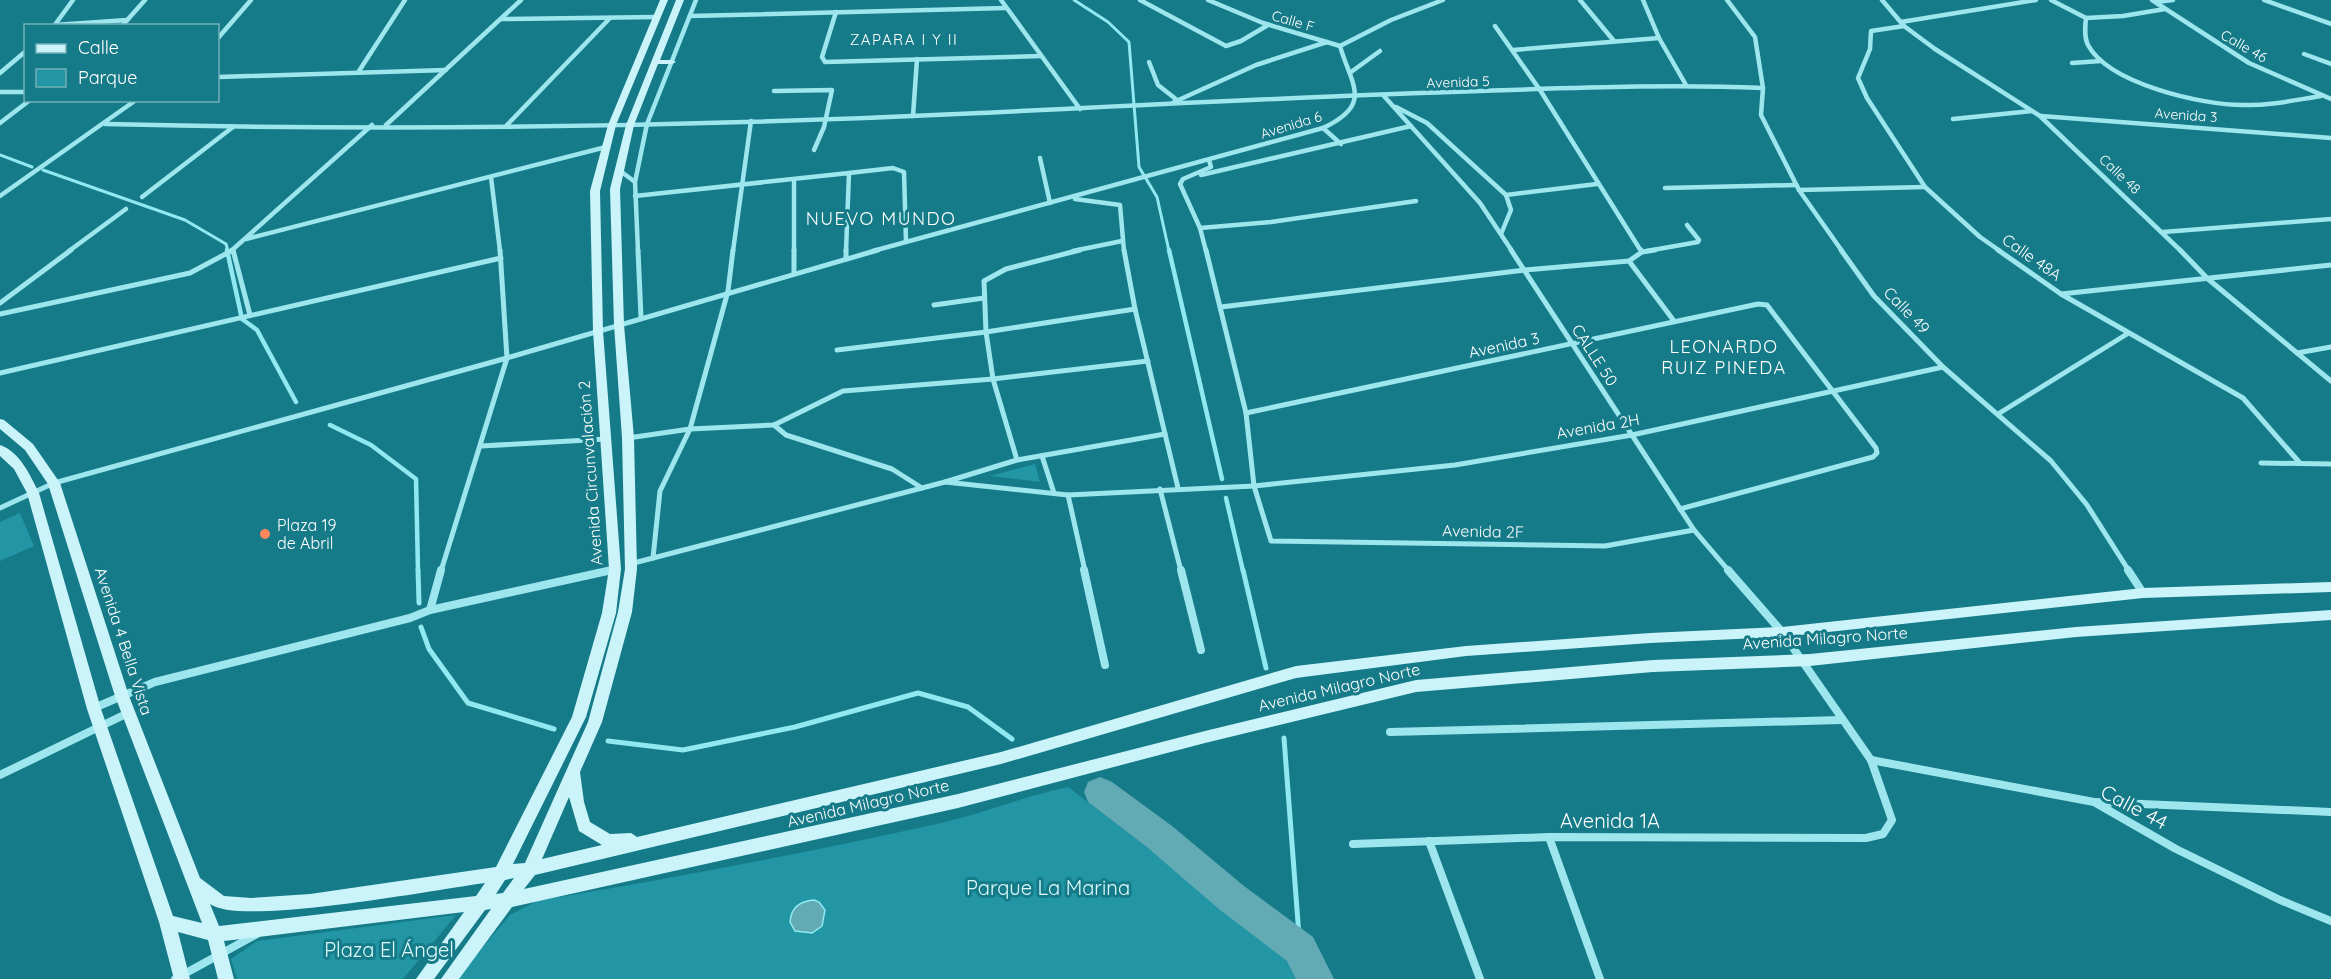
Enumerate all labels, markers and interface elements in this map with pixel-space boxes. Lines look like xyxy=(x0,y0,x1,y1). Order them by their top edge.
street label: Calle F xyxy=(1270,6,1316,36)
legend xyxy=(24,24,219,102)
street label: Calle 46 xyxy=(2218,26,2271,67)
district label: ZAPARA I Y II xyxy=(850,30,958,49)
text: Calle xyxy=(78,36,119,59)
text: Parque xyxy=(78,66,137,89)
street label: Avenida 5 xyxy=(1426,72,1490,92)
street label: Avenida 3 xyxy=(2154,104,2218,126)
street label: Avenida 6 xyxy=(1258,107,1324,143)
street label: Calle 48 xyxy=(2095,150,2145,198)
district label: NUEVO MUNDO xyxy=(806,207,956,230)
street label: Calle 48A xyxy=(1998,229,2066,285)
street label: Calle 49 xyxy=(1880,282,1934,338)
street label: CALLE 50 xyxy=(1568,320,1622,390)
street label: Avenida 3 xyxy=(1467,328,1541,362)
district label: LEONARDO RUIZ PINEDA xyxy=(1661,335,1787,379)
street label: Avenida Circunvalación 2 xyxy=(574,380,606,566)
street label: Avenida 2H xyxy=(1555,409,1641,443)
place label: Plaza 19 de Abril xyxy=(277,515,337,553)
street label: Avenida 2F xyxy=(1442,520,1524,542)
marker: Plaza 19 de Abril xyxy=(258,527,272,541)
street label: Avenida 4 Bella Vista xyxy=(91,565,157,717)
street label: Avenida Milagro Norte xyxy=(1742,622,1908,654)
street label: Avenida Milagro Norte xyxy=(1256,659,1422,715)
street label: Avenida Milagro Norte xyxy=(785,775,951,831)
street label: Calle 44 xyxy=(2097,779,2172,835)
street label: Avenida 1A xyxy=(1560,808,1660,833)
park label: Parque La Marina xyxy=(966,875,1130,900)
park label: Plaza El Ángel xyxy=(324,937,454,962)

